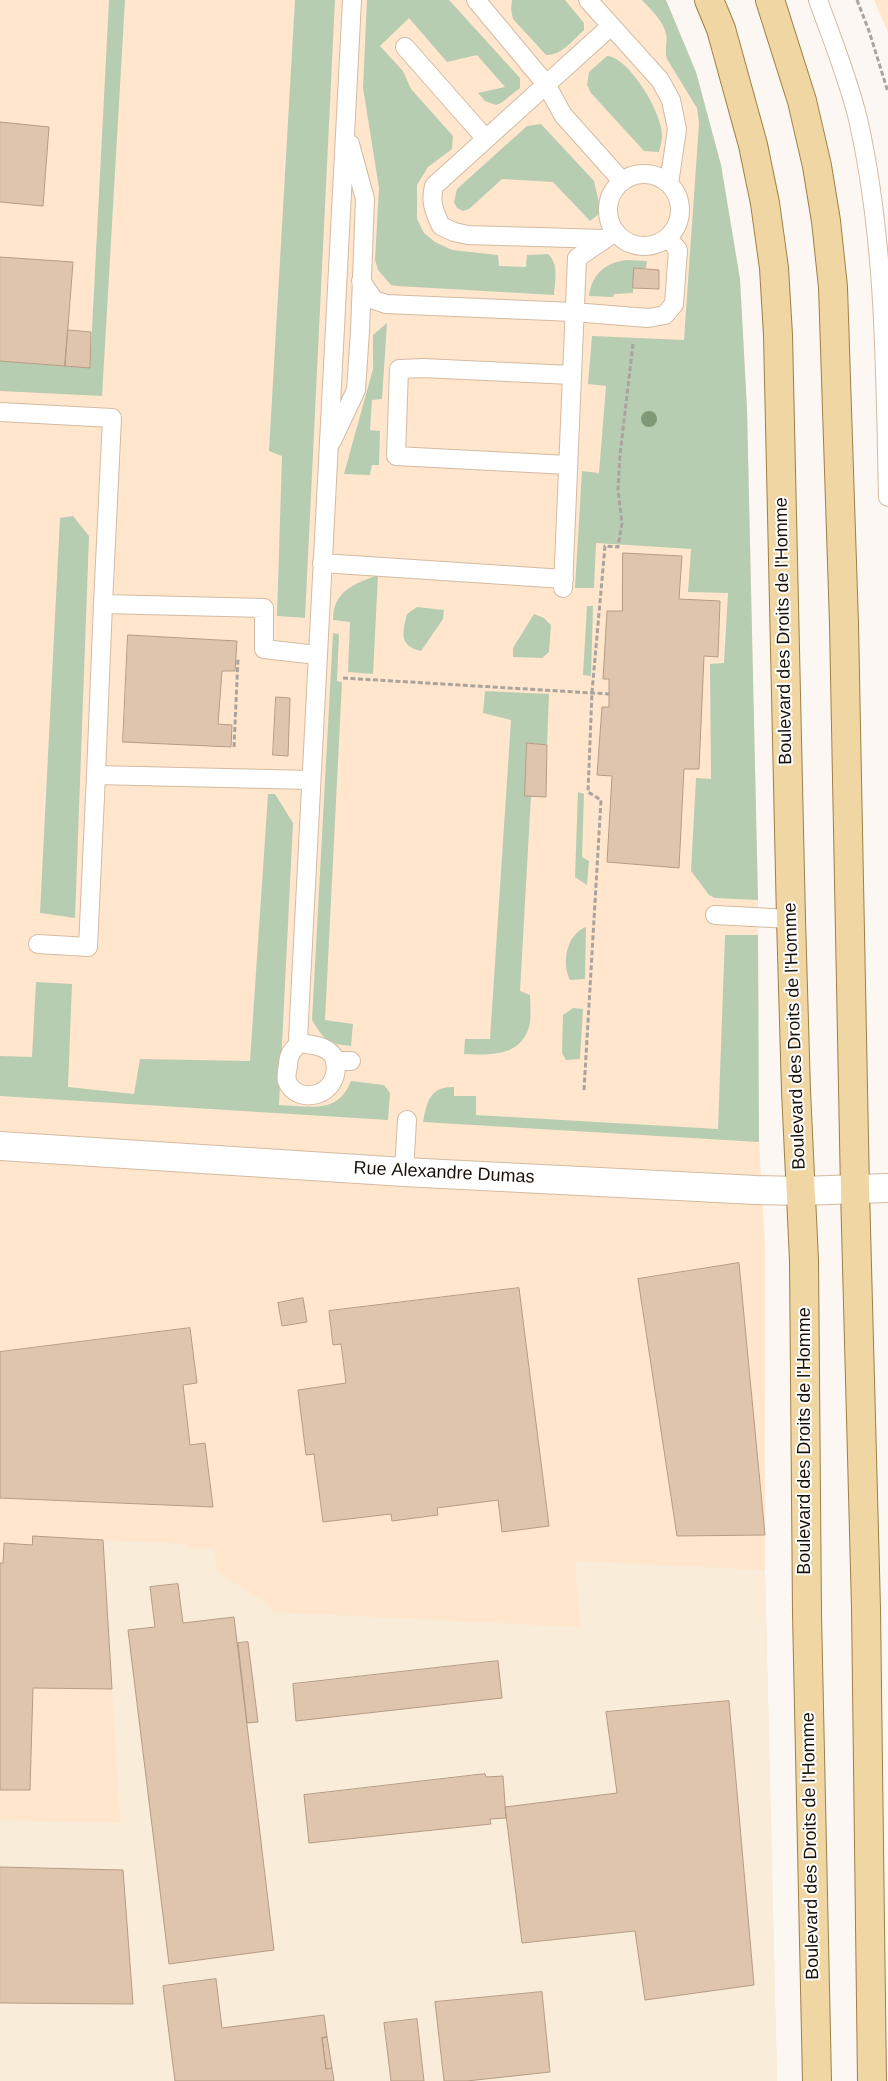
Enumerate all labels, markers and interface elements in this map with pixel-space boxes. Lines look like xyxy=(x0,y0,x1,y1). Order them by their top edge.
street label: Boulevard des Droits de l'Homme xyxy=(771,497,797,765)
street label: Boulevard des Droits de l'Homme xyxy=(780,902,810,1170)
street label: Rue Alexandre Dumas xyxy=(353,1157,535,1189)
street label: Boulevard des Droits de l'Homme xyxy=(794,1307,816,1575)
street label: Boulevard des Droits de l'Homme xyxy=(798,1712,824,1980)

